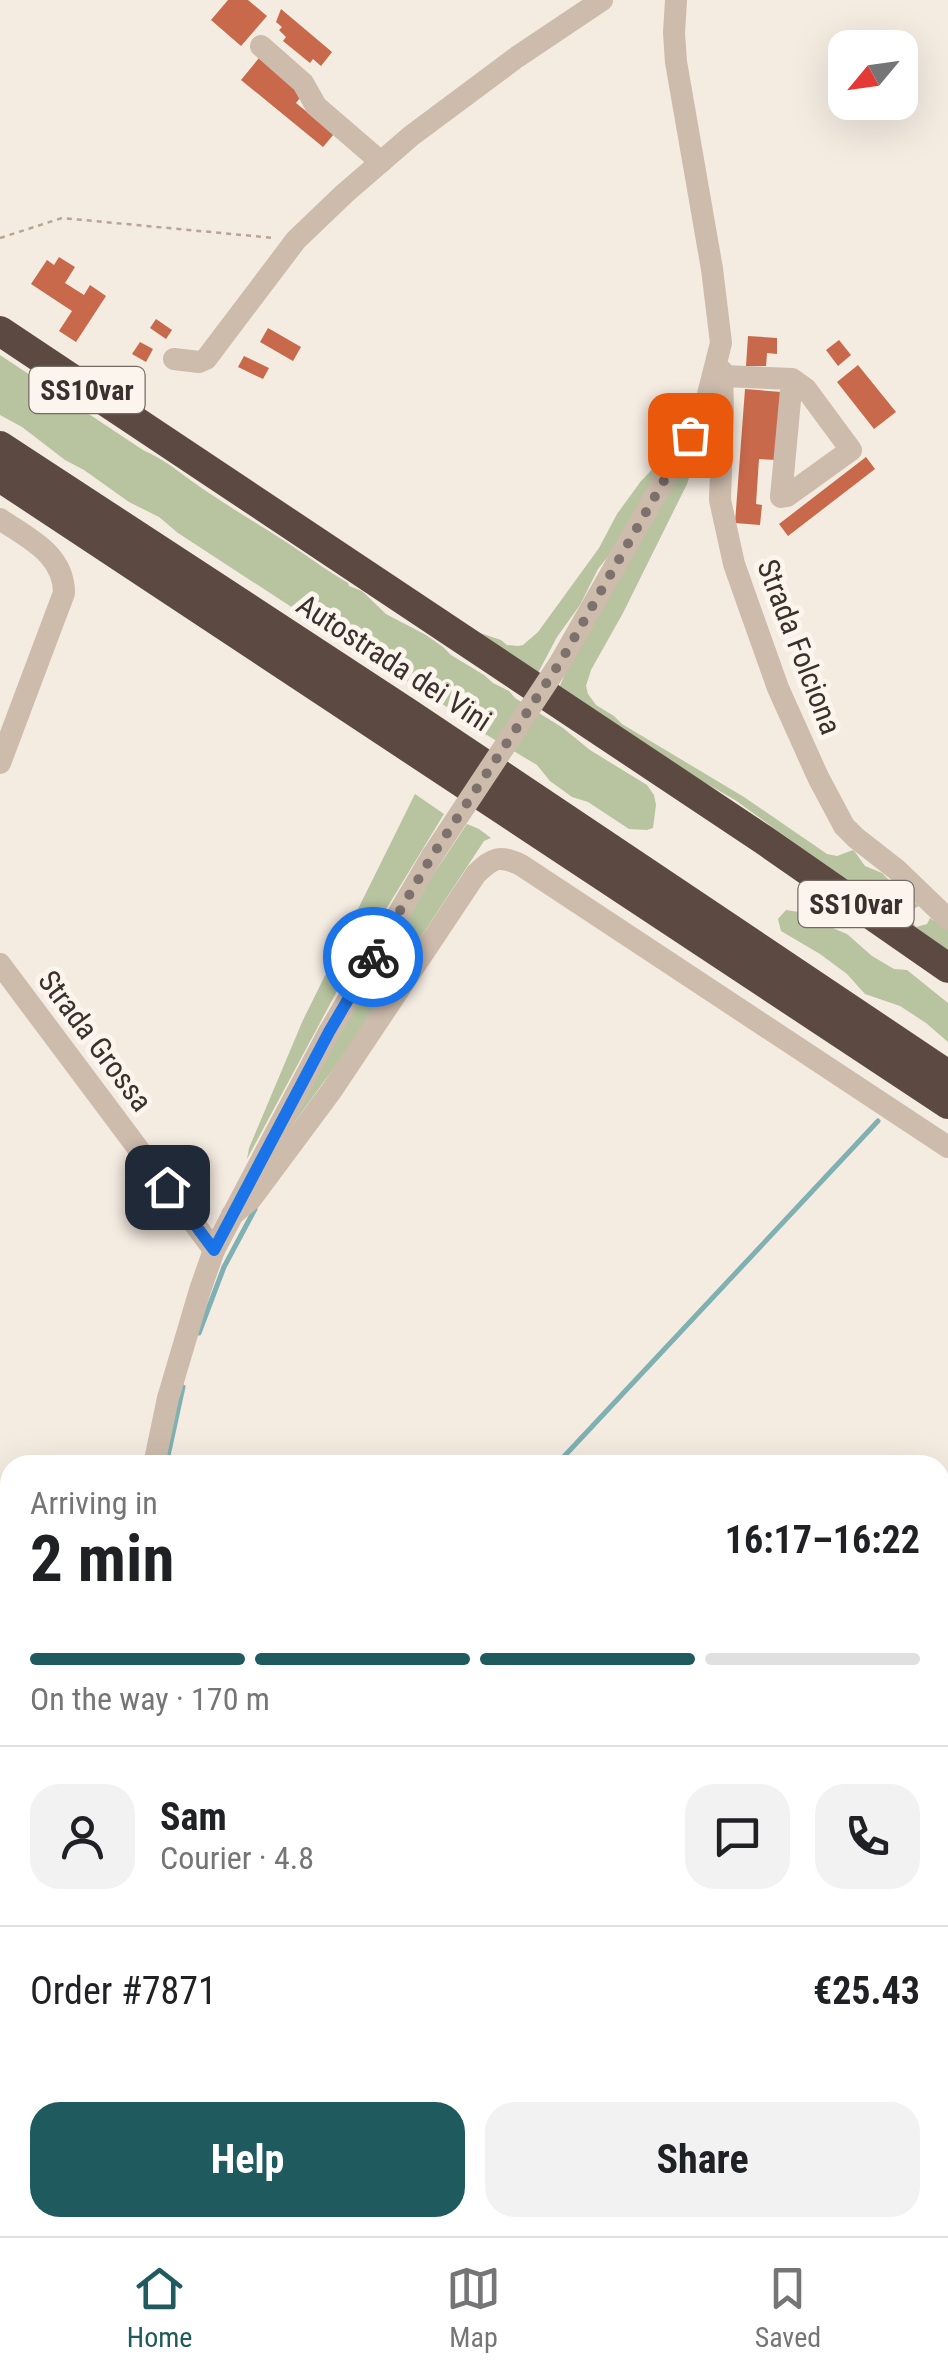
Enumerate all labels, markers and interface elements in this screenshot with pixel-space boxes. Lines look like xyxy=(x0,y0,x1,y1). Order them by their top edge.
north arrow xyxy=(828,30,918,120)
map controls xyxy=(828,30,918,120)
road number: SS10var xyxy=(29,367,144,413)
pin xyxy=(648,393,733,478)
icon: bag xyxy=(663,408,718,463)
street label: Strada Folciona xyxy=(750,555,849,739)
street label: Autostrada dei Vini xyxy=(290,587,498,738)
road number: SS10var xyxy=(798,881,914,927)
courier xyxy=(323,907,423,1007)
icon: bike xyxy=(346,930,401,985)
street label: Strada Grossa xyxy=(31,964,160,1118)
pin xyxy=(125,1145,210,1230)
icon: home xyxy=(140,1160,195,1215)
text: Arriving in xyxy=(30,1484,158,1522)
text: 16:17–16:22 xyxy=(725,1518,920,1562)
text: 2 min xyxy=(30,1521,174,1597)
text: On the way · 170 m xyxy=(30,1680,270,1718)
button: person xyxy=(30,1784,135,1889)
button: chat xyxy=(685,1784,790,1889)
button: phone xyxy=(815,1784,920,1889)
text: Sam xyxy=(160,1795,227,1839)
text: Courier · 4.8 xyxy=(160,1839,314,1877)
text: Order #7871 xyxy=(30,1969,217,2013)
text: €25.43 xyxy=(813,1969,920,2013)
button: Help xyxy=(30,2102,465,2217)
button: Share xyxy=(485,2102,920,2217)
tab: Home xyxy=(127,2261,192,2354)
tab: Map xyxy=(446,2261,501,2354)
tab: Saved xyxy=(755,2261,821,2354)

